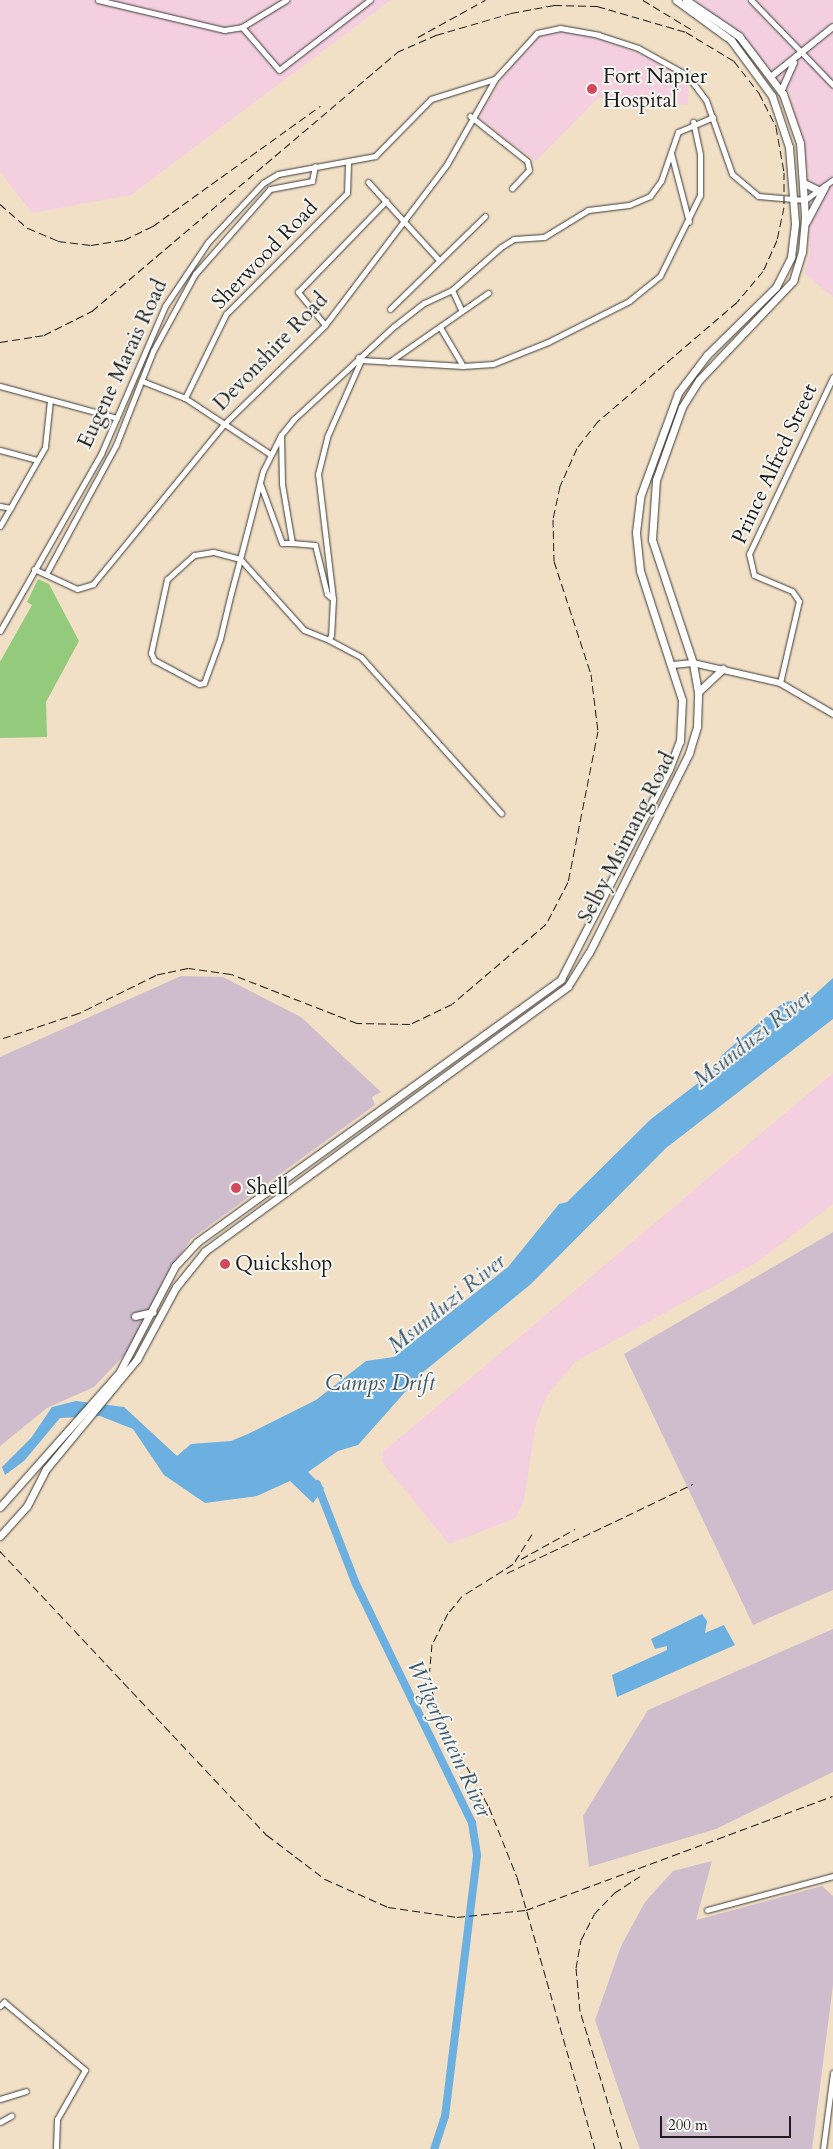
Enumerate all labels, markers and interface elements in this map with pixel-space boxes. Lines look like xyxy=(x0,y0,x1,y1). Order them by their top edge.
place label: Fort Napier Hospital xyxy=(603,64,708,114)
marker: Fort Napier Hospital xyxy=(585,82,599,96)
street label: Sherwood Road xyxy=(207,195,323,315)
street label: Eugene Marais Road xyxy=(73,276,173,452)
street label: Devonshire Road xyxy=(208,288,334,416)
street label: Prince Alfred Street xyxy=(727,380,823,548)
street label: Selby Msimang Road xyxy=(573,748,681,928)
water label: Msunduzi River xyxy=(688,984,818,1094)
place label: Shell xyxy=(246,1175,288,1201)
marker: Shell xyxy=(230,1182,242,1194)
water label: Msunduzi River xyxy=(383,1249,511,1359)
place label: Quickshop xyxy=(235,1251,332,1277)
marker: Quickshop xyxy=(219,1258,231,1270)
water label: Camps Drift xyxy=(325,1371,435,1397)
water label: Wilgerfontein River xyxy=(401,1656,497,1822)
scale bar xyxy=(663,2106,794,2138)
text: 200 m xyxy=(668,2115,708,2135)

